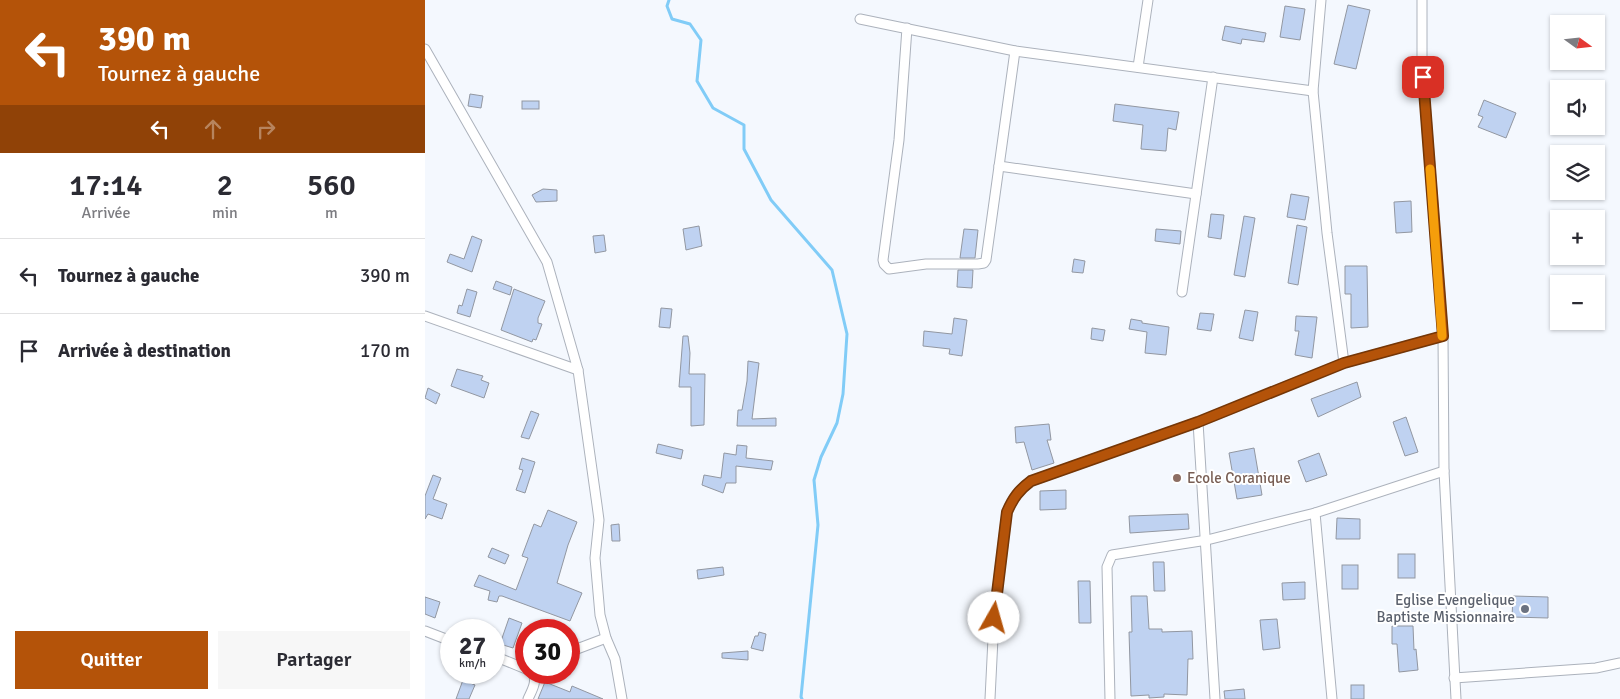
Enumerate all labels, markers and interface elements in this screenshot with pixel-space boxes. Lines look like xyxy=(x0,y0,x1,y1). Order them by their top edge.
north arrow xyxy=(1550,15,1605,70)
map controls xyxy=(1550,15,1605,330)
text: 390 m xyxy=(98,17,191,60)
icon: left xyxy=(15,20,80,85)
pin xyxy=(1402,56,1444,98)
text: Tournez à gauche xyxy=(98,60,260,87)
icon: arrive xyxy=(1409,63,1437,91)
button: sound xyxy=(1550,80,1605,135)
icon: left xyxy=(146,115,174,143)
icon: ahead xyxy=(199,115,227,143)
icon: right xyxy=(252,115,280,143)
button: layers xyxy=(1550,145,1605,200)
text: 17:14 xyxy=(69,167,143,204)
text: 2 xyxy=(217,167,233,204)
text: 560 xyxy=(307,167,356,204)
text: Arrivée xyxy=(81,203,131,223)
text: min xyxy=(212,203,238,223)
text: m xyxy=(325,203,338,223)
button: + xyxy=(1550,210,1605,265)
icon: left xyxy=(15,262,43,290)
text: Tournez à gauche xyxy=(58,264,199,288)
text: 390 m xyxy=(360,264,410,288)
button: − xyxy=(1550,275,1605,330)
icon: arrive xyxy=(15,337,43,365)
text: Arrivée à destination xyxy=(58,339,231,363)
text: 170 m xyxy=(360,339,410,363)
place label: Ecole Coranique xyxy=(1187,469,1291,487)
marker: Ecole Coranique xyxy=(1171,472,1183,484)
position arrow xyxy=(967,591,1019,643)
place label: Eglise Evengelique Baptiste Missionnaire xyxy=(1376,591,1515,626)
marker: Eglise Evengelique Baptiste Missionnaire xyxy=(1519,603,1531,615)
speed limit sign: 30 xyxy=(515,619,580,684)
text: 27 xyxy=(459,630,486,661)
button: Quitter xyxy=(15,631,208,689)
button: Partager xyxy=(218,631,410,689)
text: km/h xyxy=(459,656,486,671)

